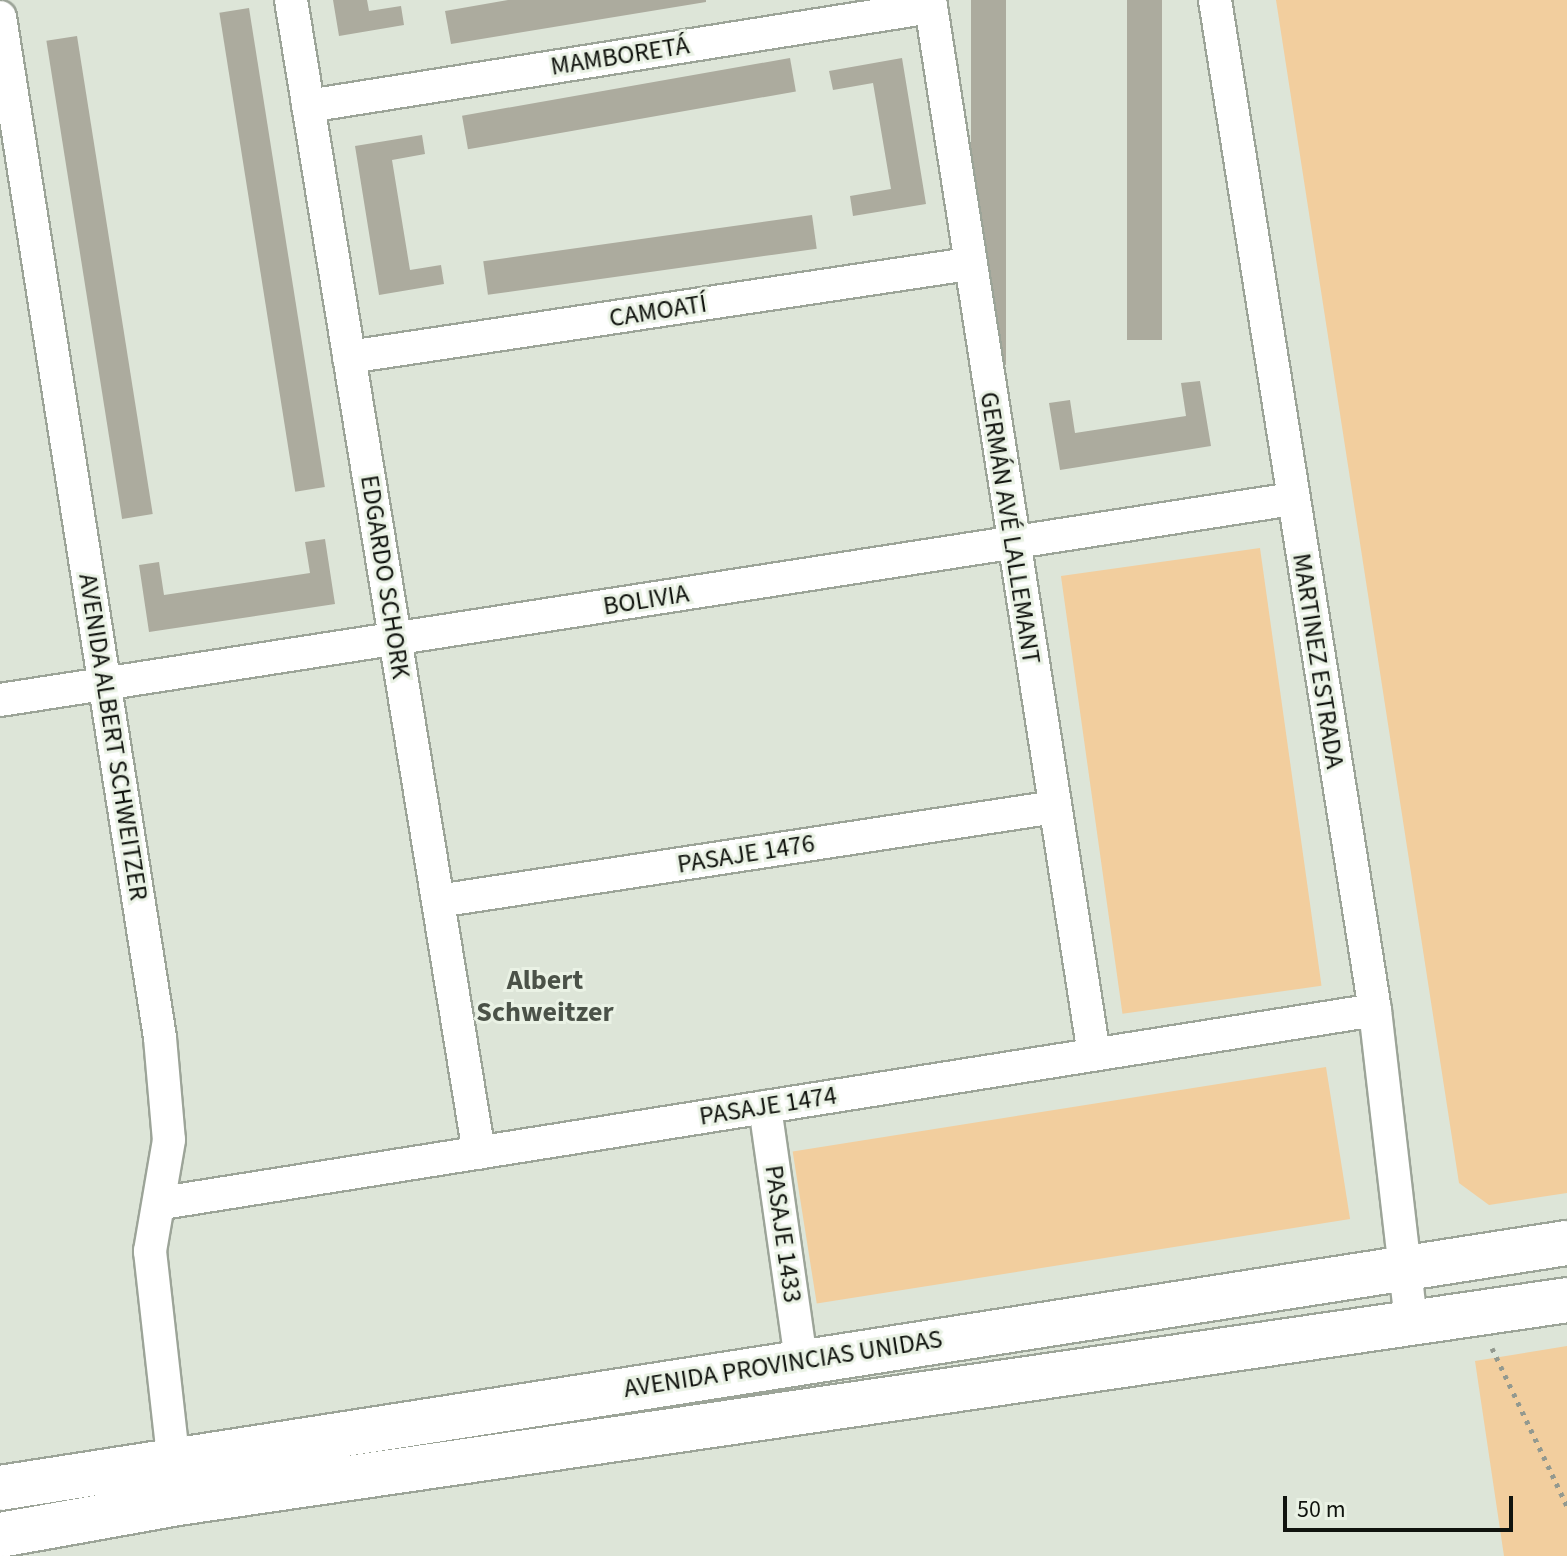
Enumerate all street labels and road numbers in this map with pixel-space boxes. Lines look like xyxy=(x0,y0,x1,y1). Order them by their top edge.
street label: MAMBORETÁ xyxy=(548,30,692,82)
street label: CAMOATÍ xyxy=(607,288,709,334)
street label: GERMÁN AVÉ LALLEMANT xyxy=(973,390,1047,666)
street label: EDGARDO SCHORK xyxy=(353,473,417,681)
street label: MARTINEZ ESTRADA xyxy=(1286,551,1350,771)
street label: AVENIDA ALBERT SCHWEITZER xyxy=(72,571,154,903)
street label: BOLIVIA xyxy=(601,578,691,622)
street label: PASAJE 1476 xyxy=(675,828,817,880)
street label: PASAJE 1474 xyxy=(697,1080,839,1132)
street label: PASAJE 1433 xyxy=(758,1163,808,1305)
street label: AVENIDA PROVINCIAS UNIDAS xyxy=(621,1323,945,1405)

